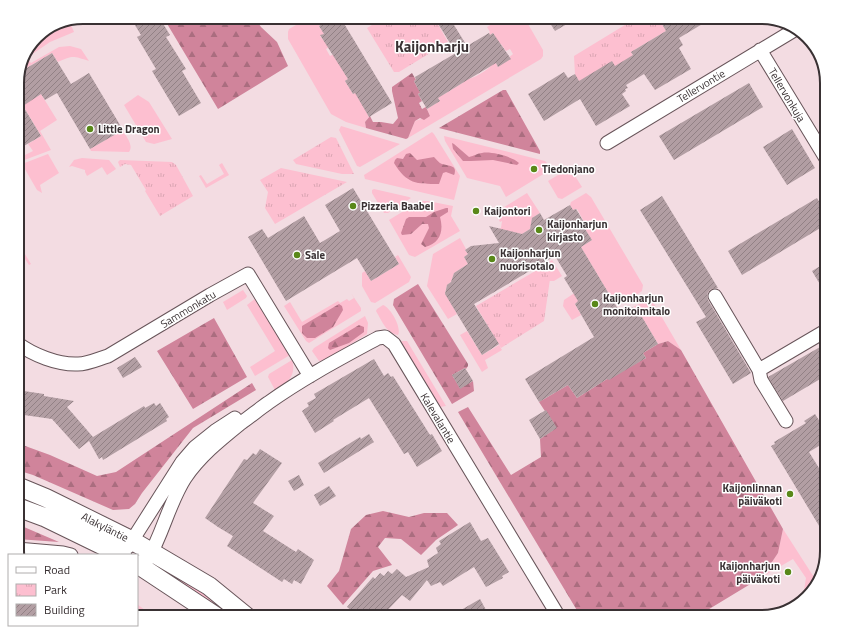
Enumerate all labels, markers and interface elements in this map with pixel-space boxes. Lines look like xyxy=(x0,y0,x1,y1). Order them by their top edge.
district label: Kaijonharju xyxy=(395,35,469,58)
street label: Tellervontie xyxy=(674,65,728,107)
street label: Tellervonkuja xyxy=(765,65,810,126)
place label: Little Dragon xyxy=(98,121,160,137)
marker: Little Dragon xyxy=(85,124,95,134)
place label: Tiedonjano xyxy=(542,161,595,177)
marker: Tiedonjano xyxy=(529,164,539,174)
place label: Pizzeria Baabel xyxy=(361,198,433,214)
marker: Pizzeria Baabel xyxy=(348,201,358,211)
place label: Kaijontori xyxy=(484,203,531,219)
marker: Kaijontori xyxy=(471,206,481,216)
place label: Kaijonharjun kirjasto xyxy=(547,216,608,245)
marker: Kaijonharjun kirjasto xyxy=(534,225,544,235)
place label: Kaijonharjun nuorisotalo xyxy=(500,245,561,274)
place label: Sale xyxy=(305,247,326,263)
marker: Sale xyxy=(292,250,302,260)
marker: Kaijonharjun nuorisotalo xyxy=(487,254,497,264)
street label: Sammonkatu xyxy=(157,286,219,332)
place label: Kaijonharjun monitoimitalo xyxy=(603,290,670,319)
marker: Kaijonharjun monitoimitalo xyxy=(590,299,600,309)
street label: Kalevalantie xyxy=(417,390,460,447)
place label: Kaijonlinnan päiväkoti xyxy=(723,480,782,509)
marker: Kaijonlinnan päiväkoti xyxy=(785,489,795,499)
street label: Alakyläntie xyxy=(79,508,132,546)
legend xyxy=(8,554,138,626)
place label: Kaijonharjun päiväkoti xyxy=(719,558,780,587)
text: Road xyxy=(44,560,70,579)
marker: Kaijonharjun päiväkoti xyxy=(783,567,793,577)
text: Park xyxy=(44,580,67,599)
text: Building xyxy=(44,600,85,619)

